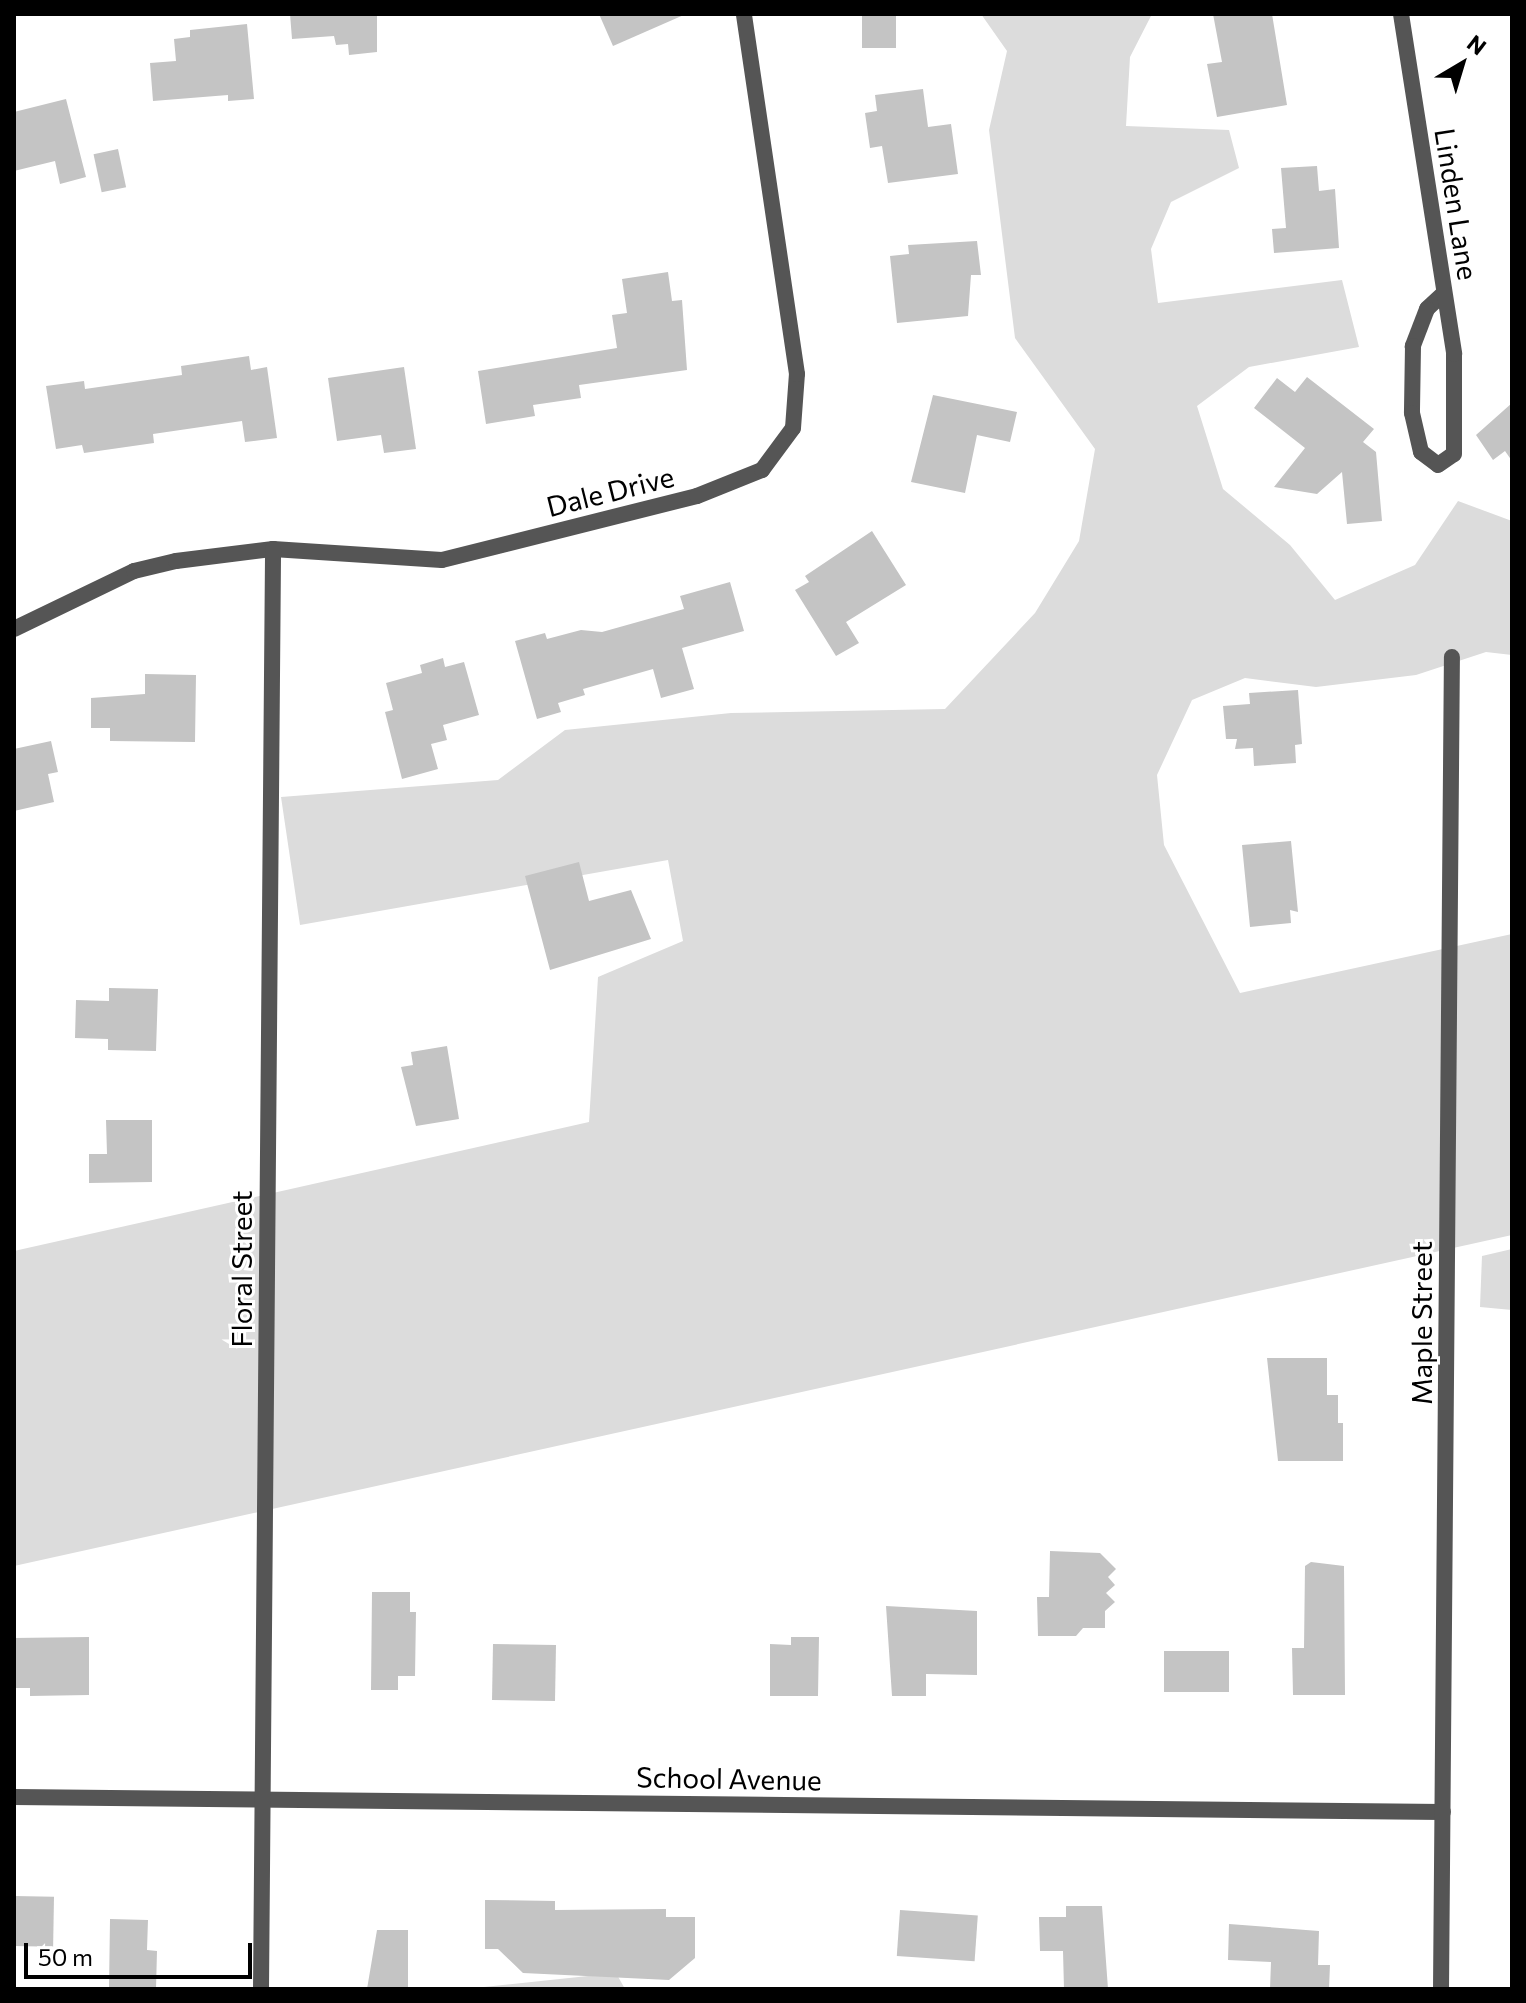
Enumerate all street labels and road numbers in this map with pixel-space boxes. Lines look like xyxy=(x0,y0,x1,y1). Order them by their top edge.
street label: Linden Lane xyxy=(1428,126,1486,282)
street label: Dale Drive xyxy=(543,459,677,523)
street label: Floral Street xyxy=(224,1190,258,1348)
street label: Maple Street xyxy=(1404,1241,1438,1405)
street label: School Avenue xyxy=(636,1760,822,1796)

